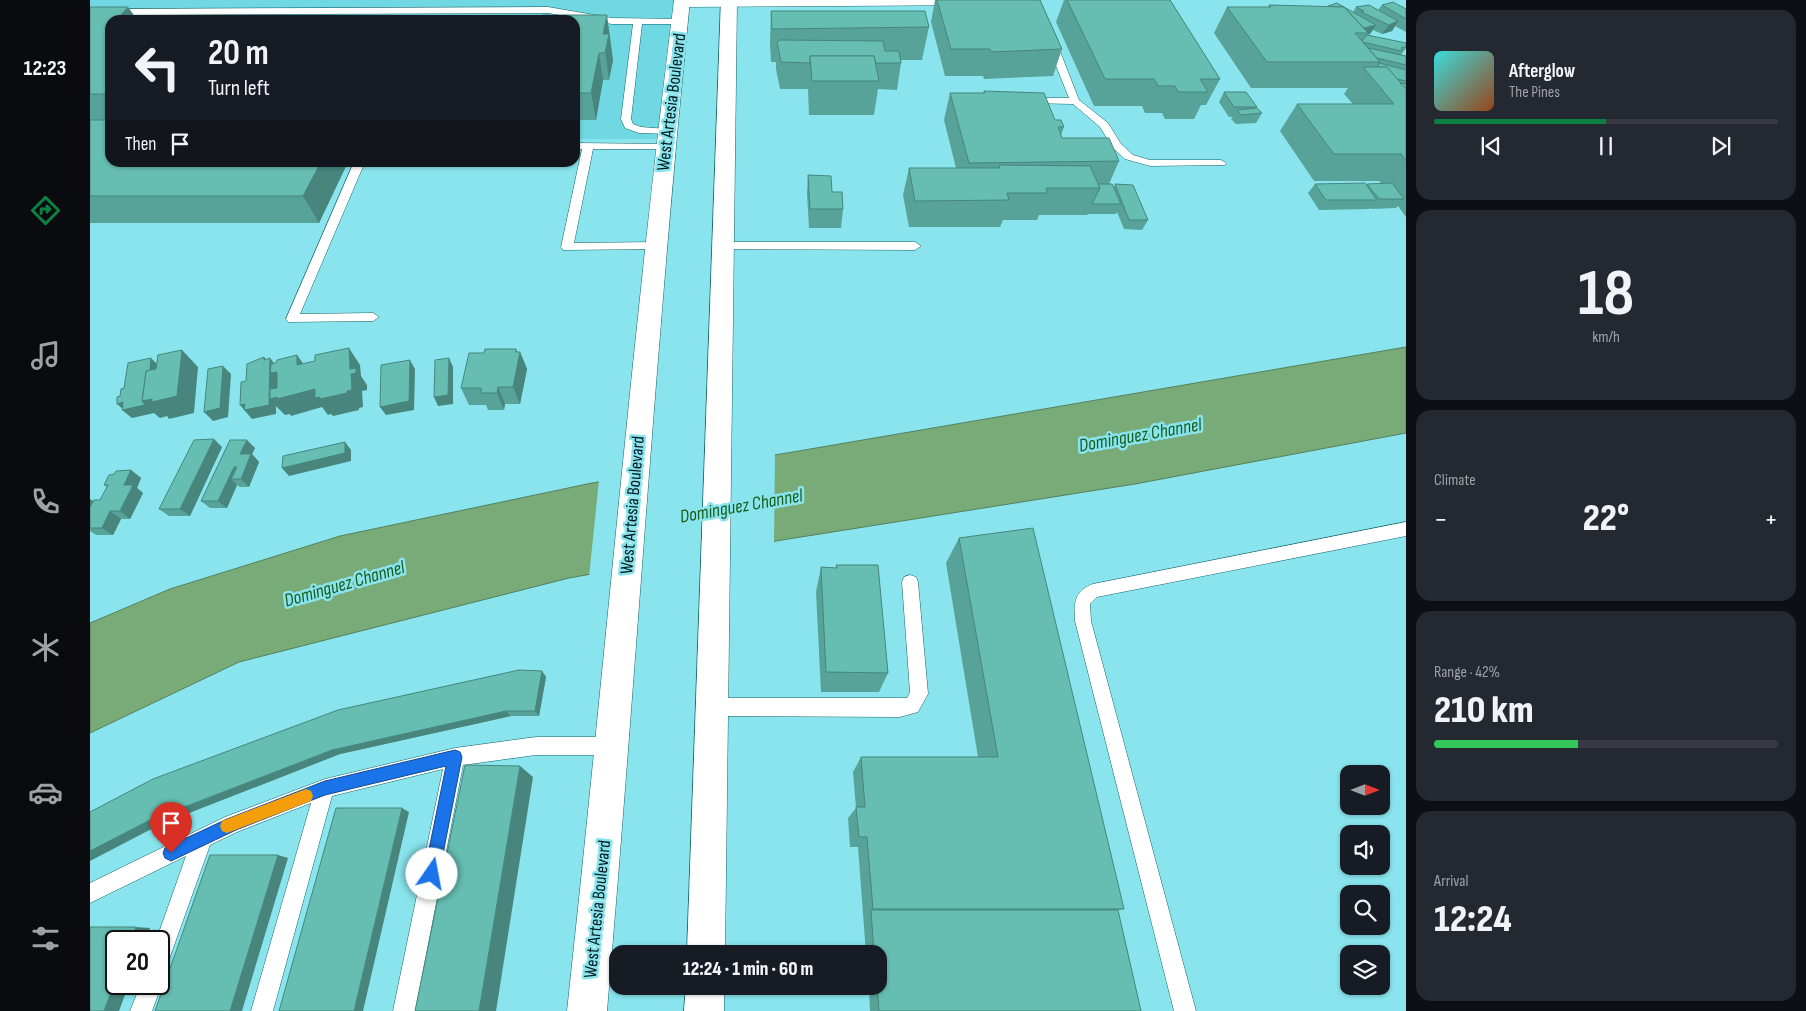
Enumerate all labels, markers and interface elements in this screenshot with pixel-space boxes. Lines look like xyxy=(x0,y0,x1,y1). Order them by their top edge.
text: 20 m xyxy=(208,32,269,75)
street label: West Artesia Boulevard xyxy=(653,32,690,172)
icon: left xyxy=(125,35,190,100)
text: 12:23 xyxy=(24,55,66,82)
text: Afterglow xyxy=(1509,60,1575,83)
text: Turn left xyxy=(208,75,270,102)
text: The Pines xyxy=(1509,83,1560,102)
icon: arrive xyxy=(166,130,194,158)
icon: previous xyxy=(1477,132,1505,160)
icon: pause xyxy=(1592,132,1620,160)
icon: next xyxy=(1707,132,1735,160)
text: Then xyxy=(125,133,156,156)
icon: directions xyxy=(28,193,63,228)
text: 18 xyxy=(1578,256,1634,334)
text: km/h xyxy=(1592,328,1620,347)
icon: music xyxy=(28,338,63,373)
water label: Dominguez Channel xyxy=(1077,413,1204,458)
street label: West Artesia Boulevard xyxy=(616,435,649,575)
text: Climate xyxy=(1434,471,1476,490)
icon: phone xyxy=(28,484,63,519)
water label: Dominguez Channel xyxy=(678,484,805,529)
text: 22° xyxy=(1583,496,1629,541)
text: − xyxy=(1434,503,1448,536)
text: + xyxy=(1764,503,1778,536)
water label: Dominguez Channel xyxy=(281,556,408,613)
icon: climate xyxy=(28,630,63,665)
text: Range · 42% xyxy=(1434,663,1500,682)
text: 210 km xyxy=(1434,688,1533,733)
north arrow xyxy=(1340,765,1390,815)
map controls xyxy=(1340,765,1390,995)
icon: car xyxy=(28,775,63,810)
pin xyxy=(150,802,192,853)
icon: arrive xyxy=(157,809,185,837)
button: sound xyxy=(1340,825,1390,875)
street label: West Artesia Boulevard xyxy=(580,839,615,979)
position arrow xyxy=(405,847,457,899)
text: Arrival xyxy=(1434,872,1468,891)
button: search xyxy=(1340,885,1390,935)
text: 12:24 xyxy=(1434,897,1512,942)
icon: filters xyxy=(28,921,63,956)
speed limit sign: 20 xyxy=(105,930,170,995)
button: layers xyxy=(1340,945,1390,995)
text: 12:24 · 1 min · 60 m xyxy=(683,958,813,981)

